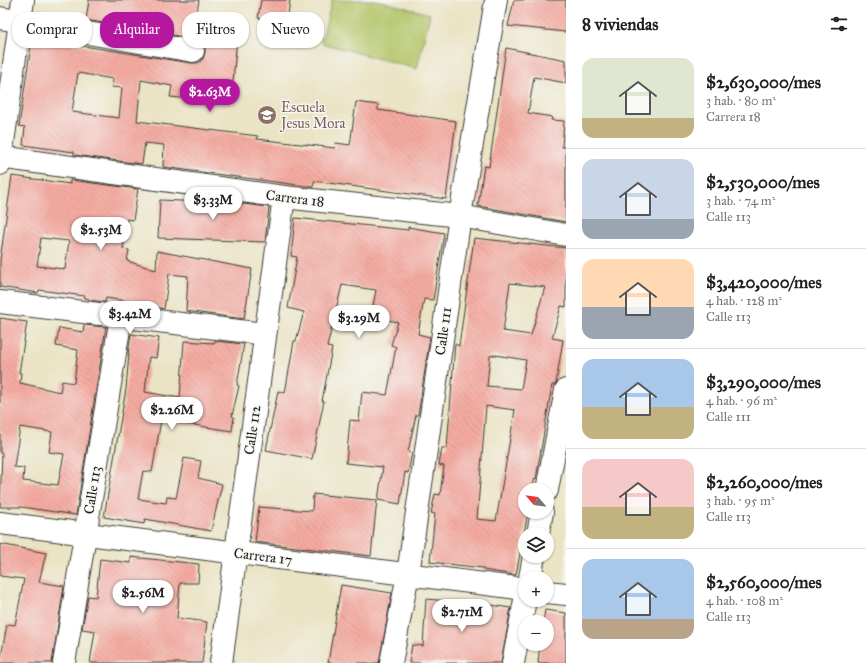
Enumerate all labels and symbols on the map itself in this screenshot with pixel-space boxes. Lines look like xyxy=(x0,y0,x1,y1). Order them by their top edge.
pin: $2.63M xyxy=(177,79,243,113)
place label: Escuela Jesus Mora xyxy=(279,99,346,133)
school or university icon: Escuela Jesus Mora xyxy=(256,104,278,126)
street label: Carrera 18 xyxy=(265,186,325,211)
pin: $3.33M xyxy=(180,187,246,221)
pin: $2.53M xyxy=(68,217,134,251)
pin: $3.42M xyxy=(97,301,163,335)
pin: $3.29M xyxy=(326,305,392,339)
street label: Calle 111 xyxy=(432,305,455,356)
pin: $2.26M xyxy=(139,397,205,431)
street label: Calle 112 xyxy=(241,404,264,456)
street label: Calle 113 xyxy=(80,465,105,515)
north arrow xyxy=(518,483,554,519)
street label: Carrera 17 xyxy=(233,544,293,569)
pin: $2.56M xyxy=(110,580,176,614)
pin: $2.71M xyxy=(429,599,495,633)

